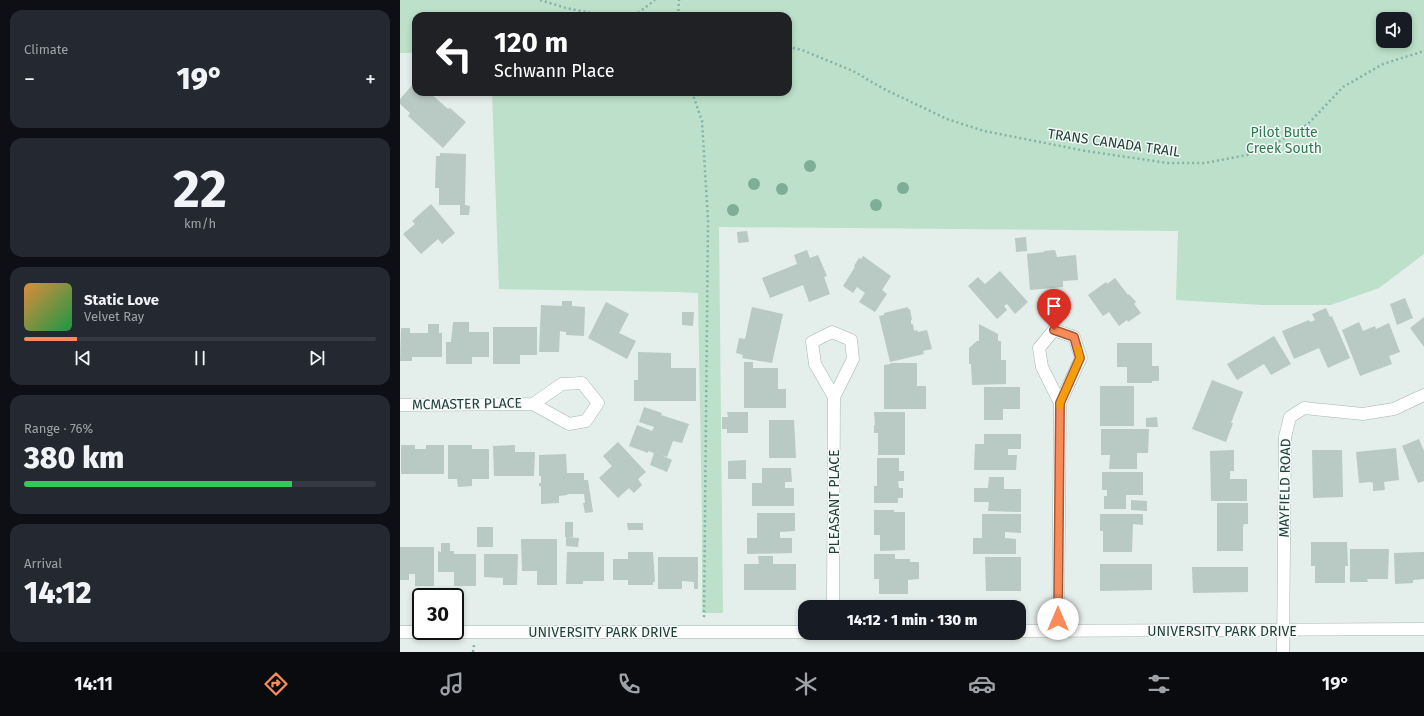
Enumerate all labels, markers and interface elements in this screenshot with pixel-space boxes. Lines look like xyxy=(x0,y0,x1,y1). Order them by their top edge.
map controls xyxy=(1376,12,1412,48)
button: sound xyxy=(1376,12,1412,48)
text: 120 m xyxy=(494,26,568,59)
icon: left xyxy=(428,28,480,80)
text: Climate xyxy=(24,42,68,57)
text: Schwann Place xyxy=(494,60,615,82)
text: 19° xyxy=(177,61,223,97)
text: − xyxy=(24,66,35,93)
text: + xyxy=(365,66,376,93)
park label: Pilot Butte Creek South xyxy=(1246,124,1322,157)
street label: TRANS CANADA TRAIL xyxy=(1047,125,1181,161)
text: 22 xyxy=(173,158,227,221)
text: km/h xyxy=(184,216,216,231)
pin xyxy=(1037,289,1071,330)
text: Static Love xyxy=(84,291,159,309)
icon: arrive xyxy=(1043,295,1065,317)
text: Velvet Ray xyxy=(84,309,144,324)
icon: previous xyxy=(72,347,94,369)
icon: pause xyxy=(189,347,211,369)
icon: next xyxy=(306,347,328,369)
street label: MCMASTER PLACE xyxy=(412,395,522,413)
text: Range · 76% xyxy=(24,421,93,436)
street label: MAYFIELD ROAD xyxy=(1276,438,1294,538)
text: 380 km xyxy=(24,440,124,476)
street label: PLEASANT PLACE xyxy=(826,449,843,555)
text: Arrival xyxy=(24,556,62,571)
text: 14:12 xyxy=(24,575,92,611)
speed limit sign: 30 xyxy=(412,588,464,640)
position arrow xyxy=(1037,598,1079,640)
text: 14:12 · 1 min · 130 m xyxy=(847,611,977,629)
street label: UNIVERSITY PARK DRIVE xyxy=(1147,623,1297,640)
street label: UNIVERSITY PARK DRIVE xyxy=(528,624,678,641)
icon: directions xyxy=(262,670,290,698)
icon: music xyxy=(438,670,466,698)
icon: phone xyxy=(615,670,643,698)
icon: climate xyxy=(792,670,820,698)
icon: car xyxy=(968,670,996,698)
icon: filters xyxy=(1145,670,1173,698)
text: 14:11 xyxy=(74,673,113,695)
text: 19° xyxy=(1322,673,1350,695)

